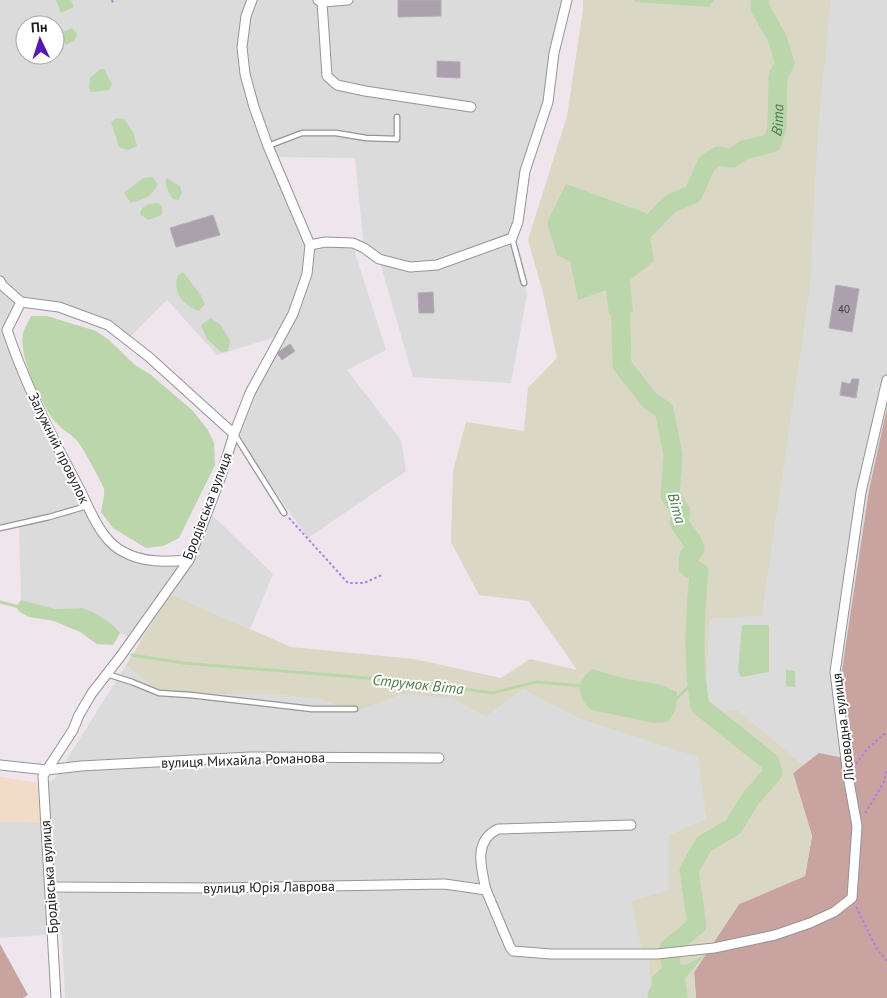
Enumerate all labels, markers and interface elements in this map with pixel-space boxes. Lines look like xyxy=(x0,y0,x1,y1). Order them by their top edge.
north arrow xyxy=(15,15,65,65)
text: Пн xyxy=(30,17,48,37)
water label: Віта xyxy=(766,103,787,138)
house number: 40 xyxy=(838,302,850,316)
street label: Залужний провулок xyxy=(24,390,94,507)
street label: Бродівська вулиця xyxy=(178,450,236,562)
water label: Віта xyxy=(664,490,691,526)
water label: Струмок Віта xyxy=(372,670,465,698)
street label: Лісоводна вулиця xyxy=(827,672,859,783)
street label: вулиця Михайла Романова xyxy=(161,748,325,772)
street label: Бродівська вулиця xyxy=(36,820,62,934)
street label: вулиця Юрія Лаврова xyxy=(203,877,335,897)

